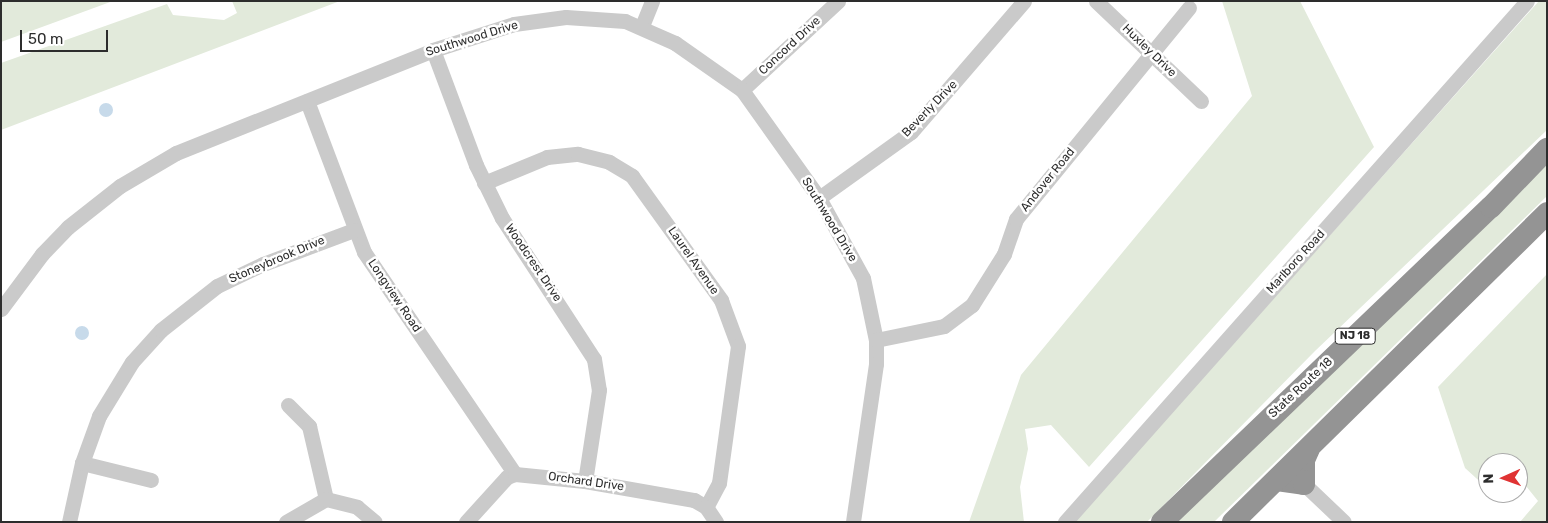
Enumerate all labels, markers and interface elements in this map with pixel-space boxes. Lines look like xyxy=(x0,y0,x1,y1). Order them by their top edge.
street label: Concord Drive xyxy=(756,14,824,78)
street label: Southwood Drive xyxy=(424,18,520,60)
scale bar xyxy=(22,20,110,52)
street label: Huxley Drive xyxy=(1119,21,1179,81)
text: 50 m xyxy=(28,30,63,48)
street label: Beverly Drive xyxy=(899,78,961,140)
street label: Andover Road xyxy=(1018,145,1078,215)
street label: Southwood Drive xyxy=(798,175,860,265)
street label: Woodcrest Drive xyxy=(502,221,564,305)
street label: Laurel Avenue xyxy=(664,224,722,298)
street label: Marlboro Road xyxy=(1264,227,1328,297)
street label: Stoneybrook Drive xyxy=(227,233,327,287)
street label: Longview Road xyxy=(364,257,424,335)
road number: NJ 18 xyxy=(1334,328,1376,344)
street label: State Route 18 xyxy=(1266,355,1336,421)
north arrow xyxy=(1478,453,1528,503)
street label: Orchard Drive xyxy=(547,470,625,494)
text: N xyxy=(1480,473,1497,484)

